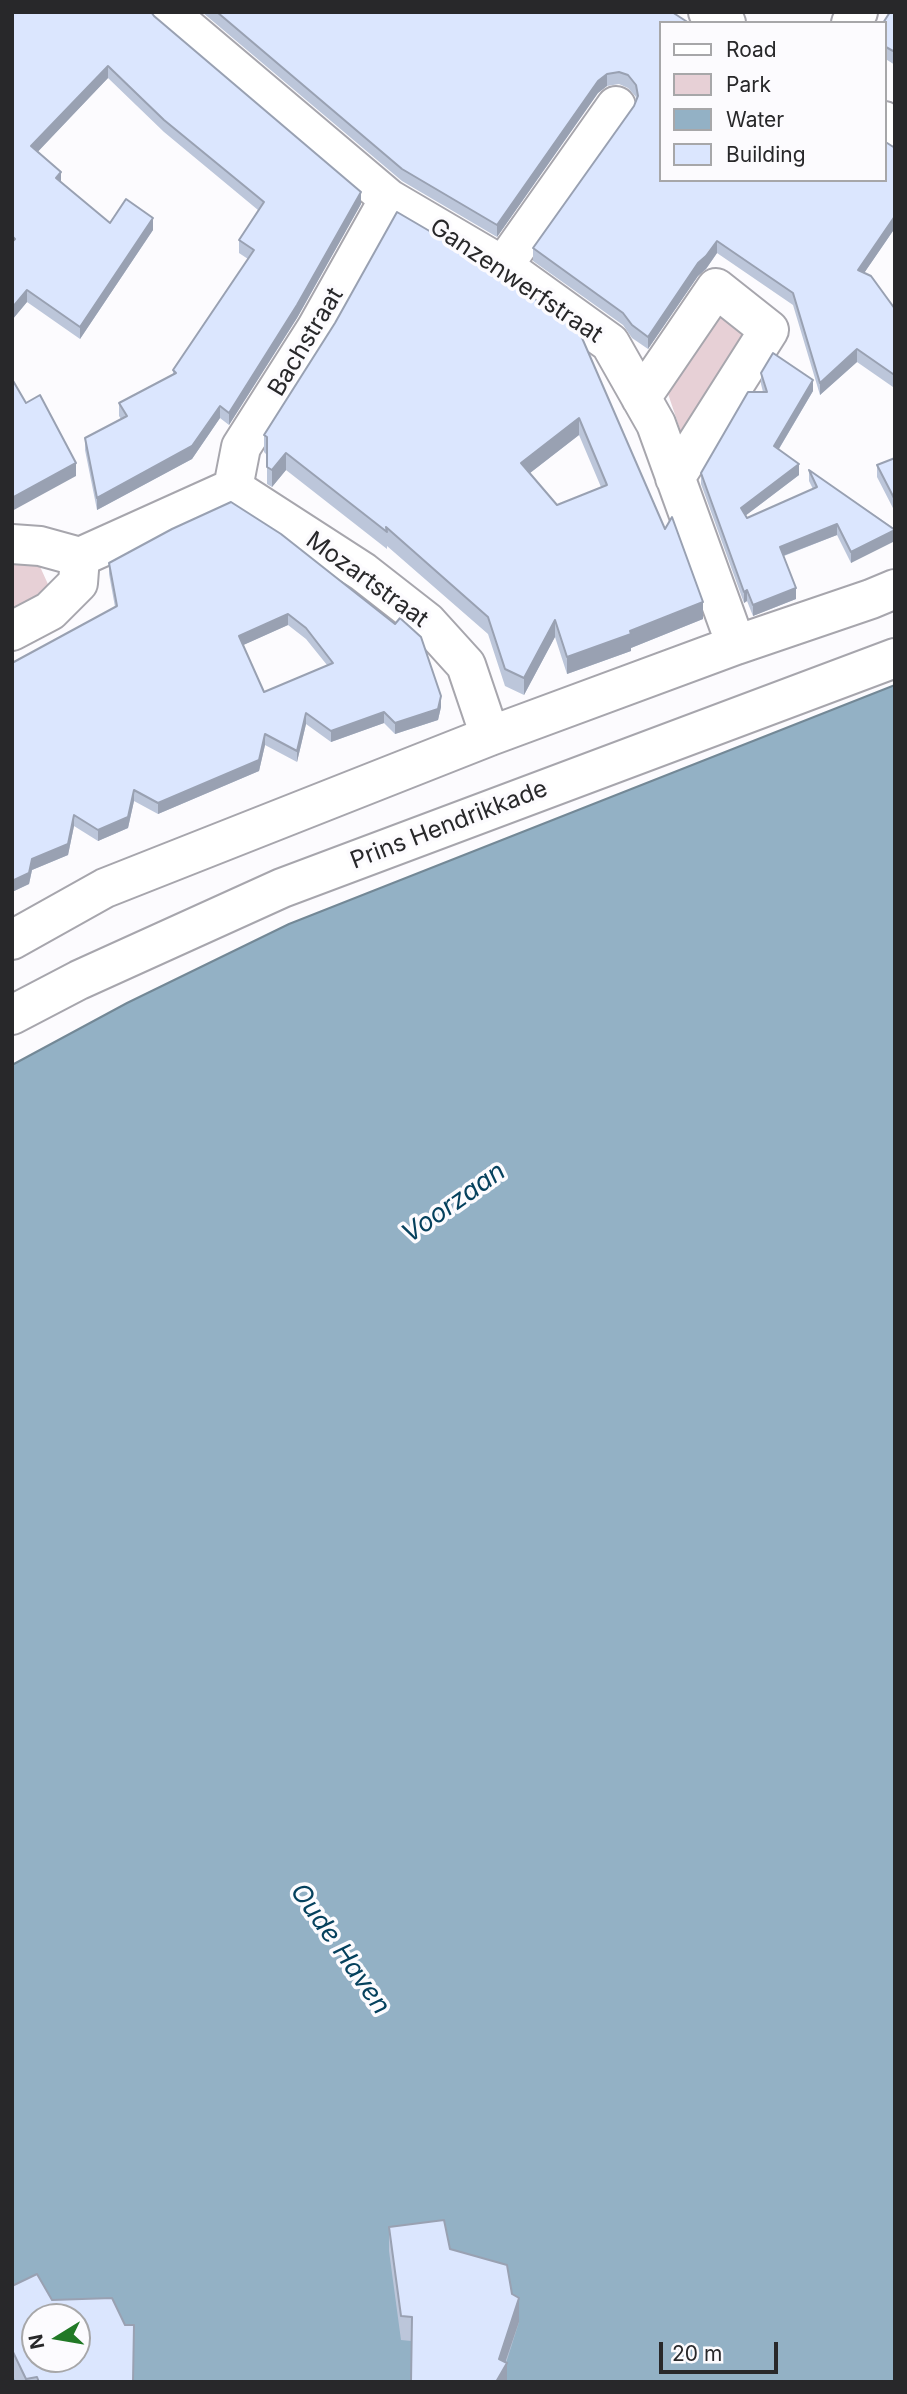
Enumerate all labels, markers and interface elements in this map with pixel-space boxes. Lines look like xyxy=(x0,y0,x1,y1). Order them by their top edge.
legend xyxy=(659,21,886,182)
text: Road xyxy=(726,37,777,62)
text: Park xyxy=(726,72,771,97)
text: Water xyxy=(726,107,784,132)
text: Building xyxy=(726,142,806,167)
street label: Ganzenwerfstraat xyxy=(424,213,608,349)
street label: Bachstraat xyxy=(262,283,350,401)
street label: Mozartstraat xyxy=(300,526,434,634)
street label: Prins Hendrikkade xyxy=(346,774,552,876)
water label: Voorzaan xyxy=(396,1156,512,1250)
water label: Oude Haven xyxy=(283,1877,397,2021)
north arrow xyxy=(21,2303,91,2373)
scale bar xyxy=(662,2328,781,2372)
text: N xyxy=(24,2332,50,2351)
text: 20 m xyxy=(672,2341,722,2366)

